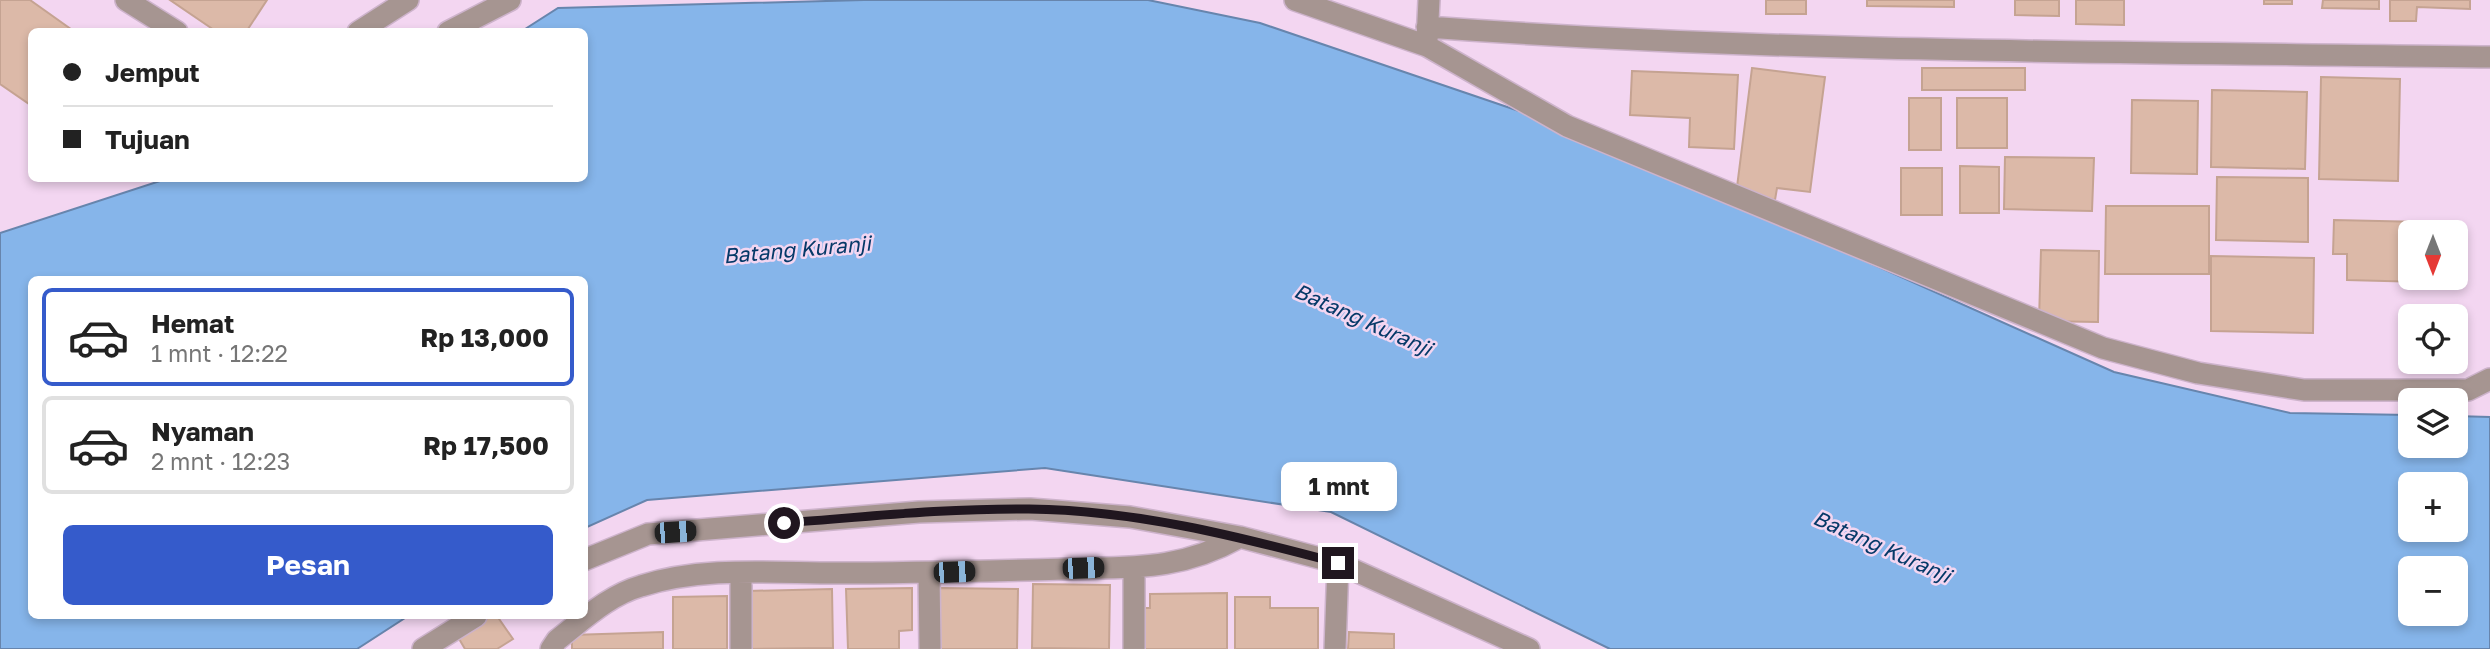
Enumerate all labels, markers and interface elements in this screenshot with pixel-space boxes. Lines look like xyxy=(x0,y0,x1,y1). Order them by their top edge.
text: Jemput xyxy=(105,57,200,88)
text: Tujuan xyxy=(105,124,190,155)
north arrow xyxy=(2398,220,2468,290)
map controls xyxy=(2398,220,2468,626)
water label: Batang Kuranji xyxy=(722,229,874,268)
water label: Batang Kuranji xyxy=(1291,277,1438,362)
button: locate xyxy=(2398,304,2468,374)
icon: car xyxy=(67,306,130,369)
text: Hemat xyxy=(151,308,234,339)
text: Rp 13,000 xyxy=(420,322,549,353)
text: 1 mnt · 12:22 xyxy=(151,339,288,367)
button: layers xyxy=(2398,388,2468,458)
icon: car xyxy=(67,414,130,477)
text: Nyaman xyxy=(151,416,254,447)
text: Rp 17,500 xyxy=(423,430,549,461)
text: 2 mnt · 12:23 xyxy=(151,447,290,475)
callout: 1 mnt xyxy=(1280,462,1396,510)
text: 1 mnt xyxy=(1309,472,1369,500)
button: + xyxy=(2398,472,2468,542)
water label: Batang Kuranji xyxy=(1810,504,1957,589)
route start xyxy=(768,507,800,539)
car xyxy=(654,520,697,544)
button: Pesan xyxy=(63,525,553,605)
route end xyxy=(1322,547,1354,579)
button: − xyxy=(2398,556,2468,626)
car xyxy=(1062,557,1105,579)
car xyxy=(933,561,976,583)

